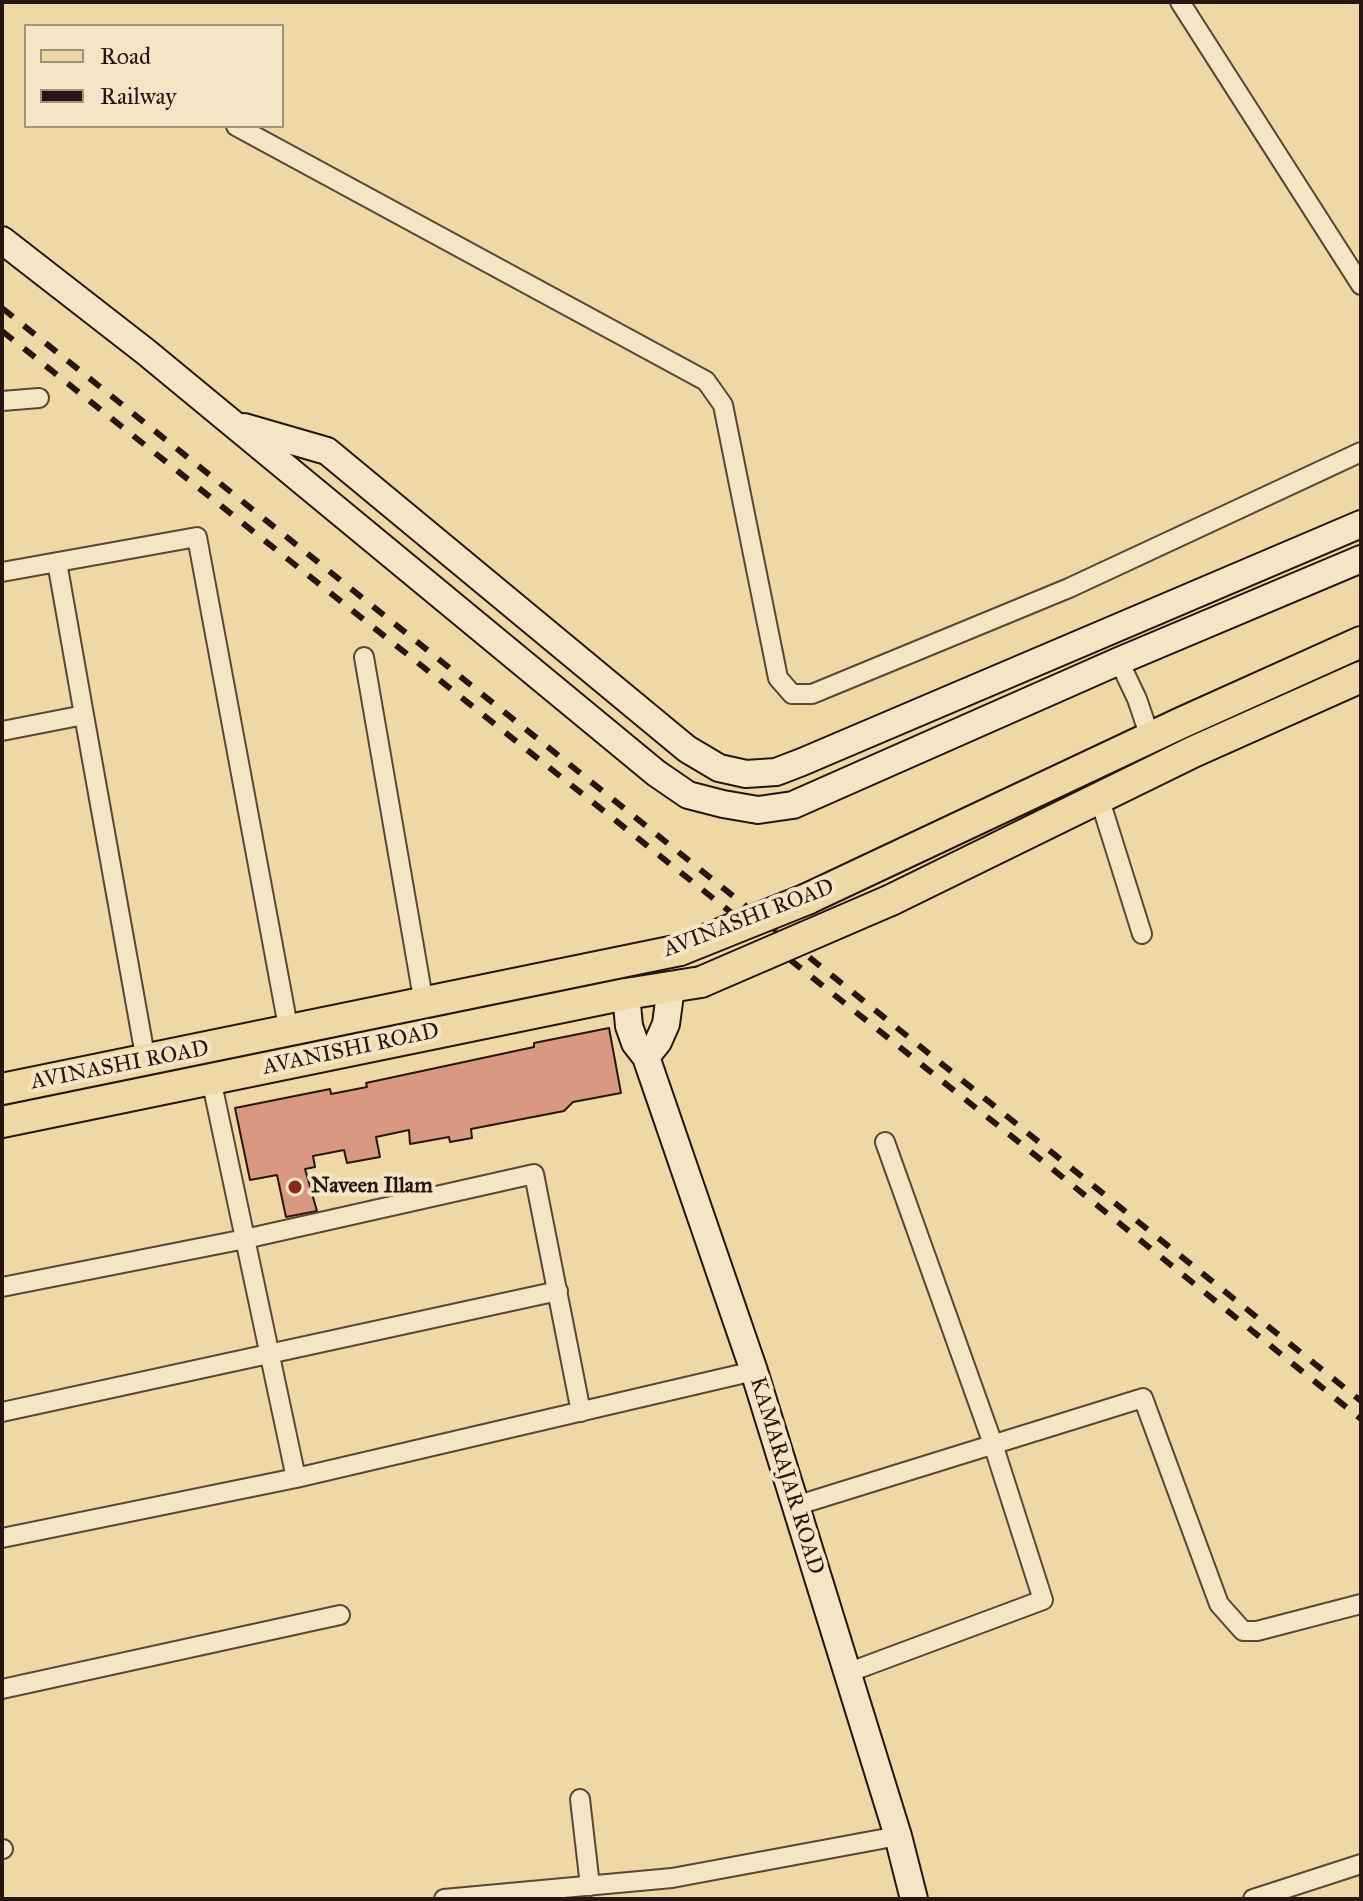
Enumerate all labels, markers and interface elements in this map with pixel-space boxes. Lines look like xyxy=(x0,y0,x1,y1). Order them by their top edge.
legend xyxy=(24,24,284,128)
text: Road xyxy=(100,41,151,71)
text: Railway xyxy=(100,81,177,111)
street label: AVINASHI ROAD xyxy=(660,874,838,964)
street label: AVANISHI ROAD xyxy=(260,1018,442,1082)
street label: AVINASHI ROAD xyxy=(29,1036,211,1096)
place label: Naveen Illam xyxy=(311,1174,433,1200)
marker: Naveen Illam xyxy=(286,1178,304,1196)
street label: KAMARAJAR ROAD xyxy=(743,1374,829,1578)

